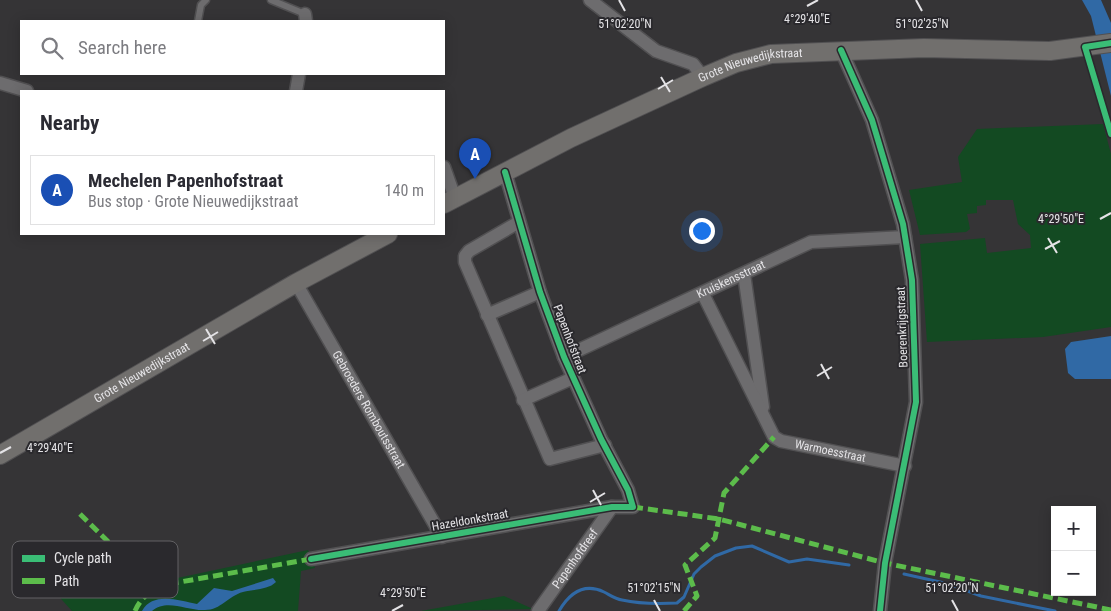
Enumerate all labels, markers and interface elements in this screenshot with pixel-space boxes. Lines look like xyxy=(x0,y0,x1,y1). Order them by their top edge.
text: 4°29'40"E xyxy=(784,12,830,26)
text: 51°02'20"N xyxy=(598,17,652,31)
text: 51°02'25"N xyxy=(895,17,949,31)
search box xyxy=(20,20,445,75)
icon: search xyxy=(38,34,66,62)
text: Search here xyxy=(78,36,166,59)
street label: Grote Nieuwedijkstraat xyxy=(696,46,803,85)
text: Nearby xyxy=(40,111,99,135)
pin: A xyxy=(459,138,491,179)
text: Mechelen Papenhofstraat xyxy=(88,169,283,192)
text: A xyxy=(52,181,62,200)
text: 140 m xyxy=(385,181,424,200)
text: Bus stop · Grote Nieuwedijkstraat xyxy=(88,192,298,211)
text: 4°29'50"E xyxy=(1038,212,1084,226)
your location xyxy=(689,218,715,244)
street label: Kruiskensstraat xyxy=(694,257,768,301)
street label: Boerenkrijgstraat xyxy=(894,286,910,368)
street label: Papenhofstraat xyxy=(550,303,590,376)
street label: Grote Nieuwedijkstraat xyxy=(92,339,192,406)
street label: Gebroeders Romboutsstraat xyxy=(330,348,408,471)
street label: Warmoesstraat xyxy=(794,437,867,465)
text: 4°29'40"E xyxy=(27,441,73,455)
street label: Hazeldonkstraat xyxy=(431,506,510,534)
map controls xyxy=(1051,506,1096,596)
button: + xyxy=(1051,506,1096,551)
street label: Papenhofdreef xyxy=(549,526,601,591)
legend xyxy=(12,541,178,598)
text: Cycle path xyxy=(54,550,112,566)
button: − xyxy=(1051,551,1096,596)
text: Path xyxy=(54,573,79,589)
text: 51°02'15"N xyxy=(627,581,681,595)
text: 51°02'20"N xyxy=(925,581,979,595)
text: 4°29'50"E xyxy=(380,586,426,600)

